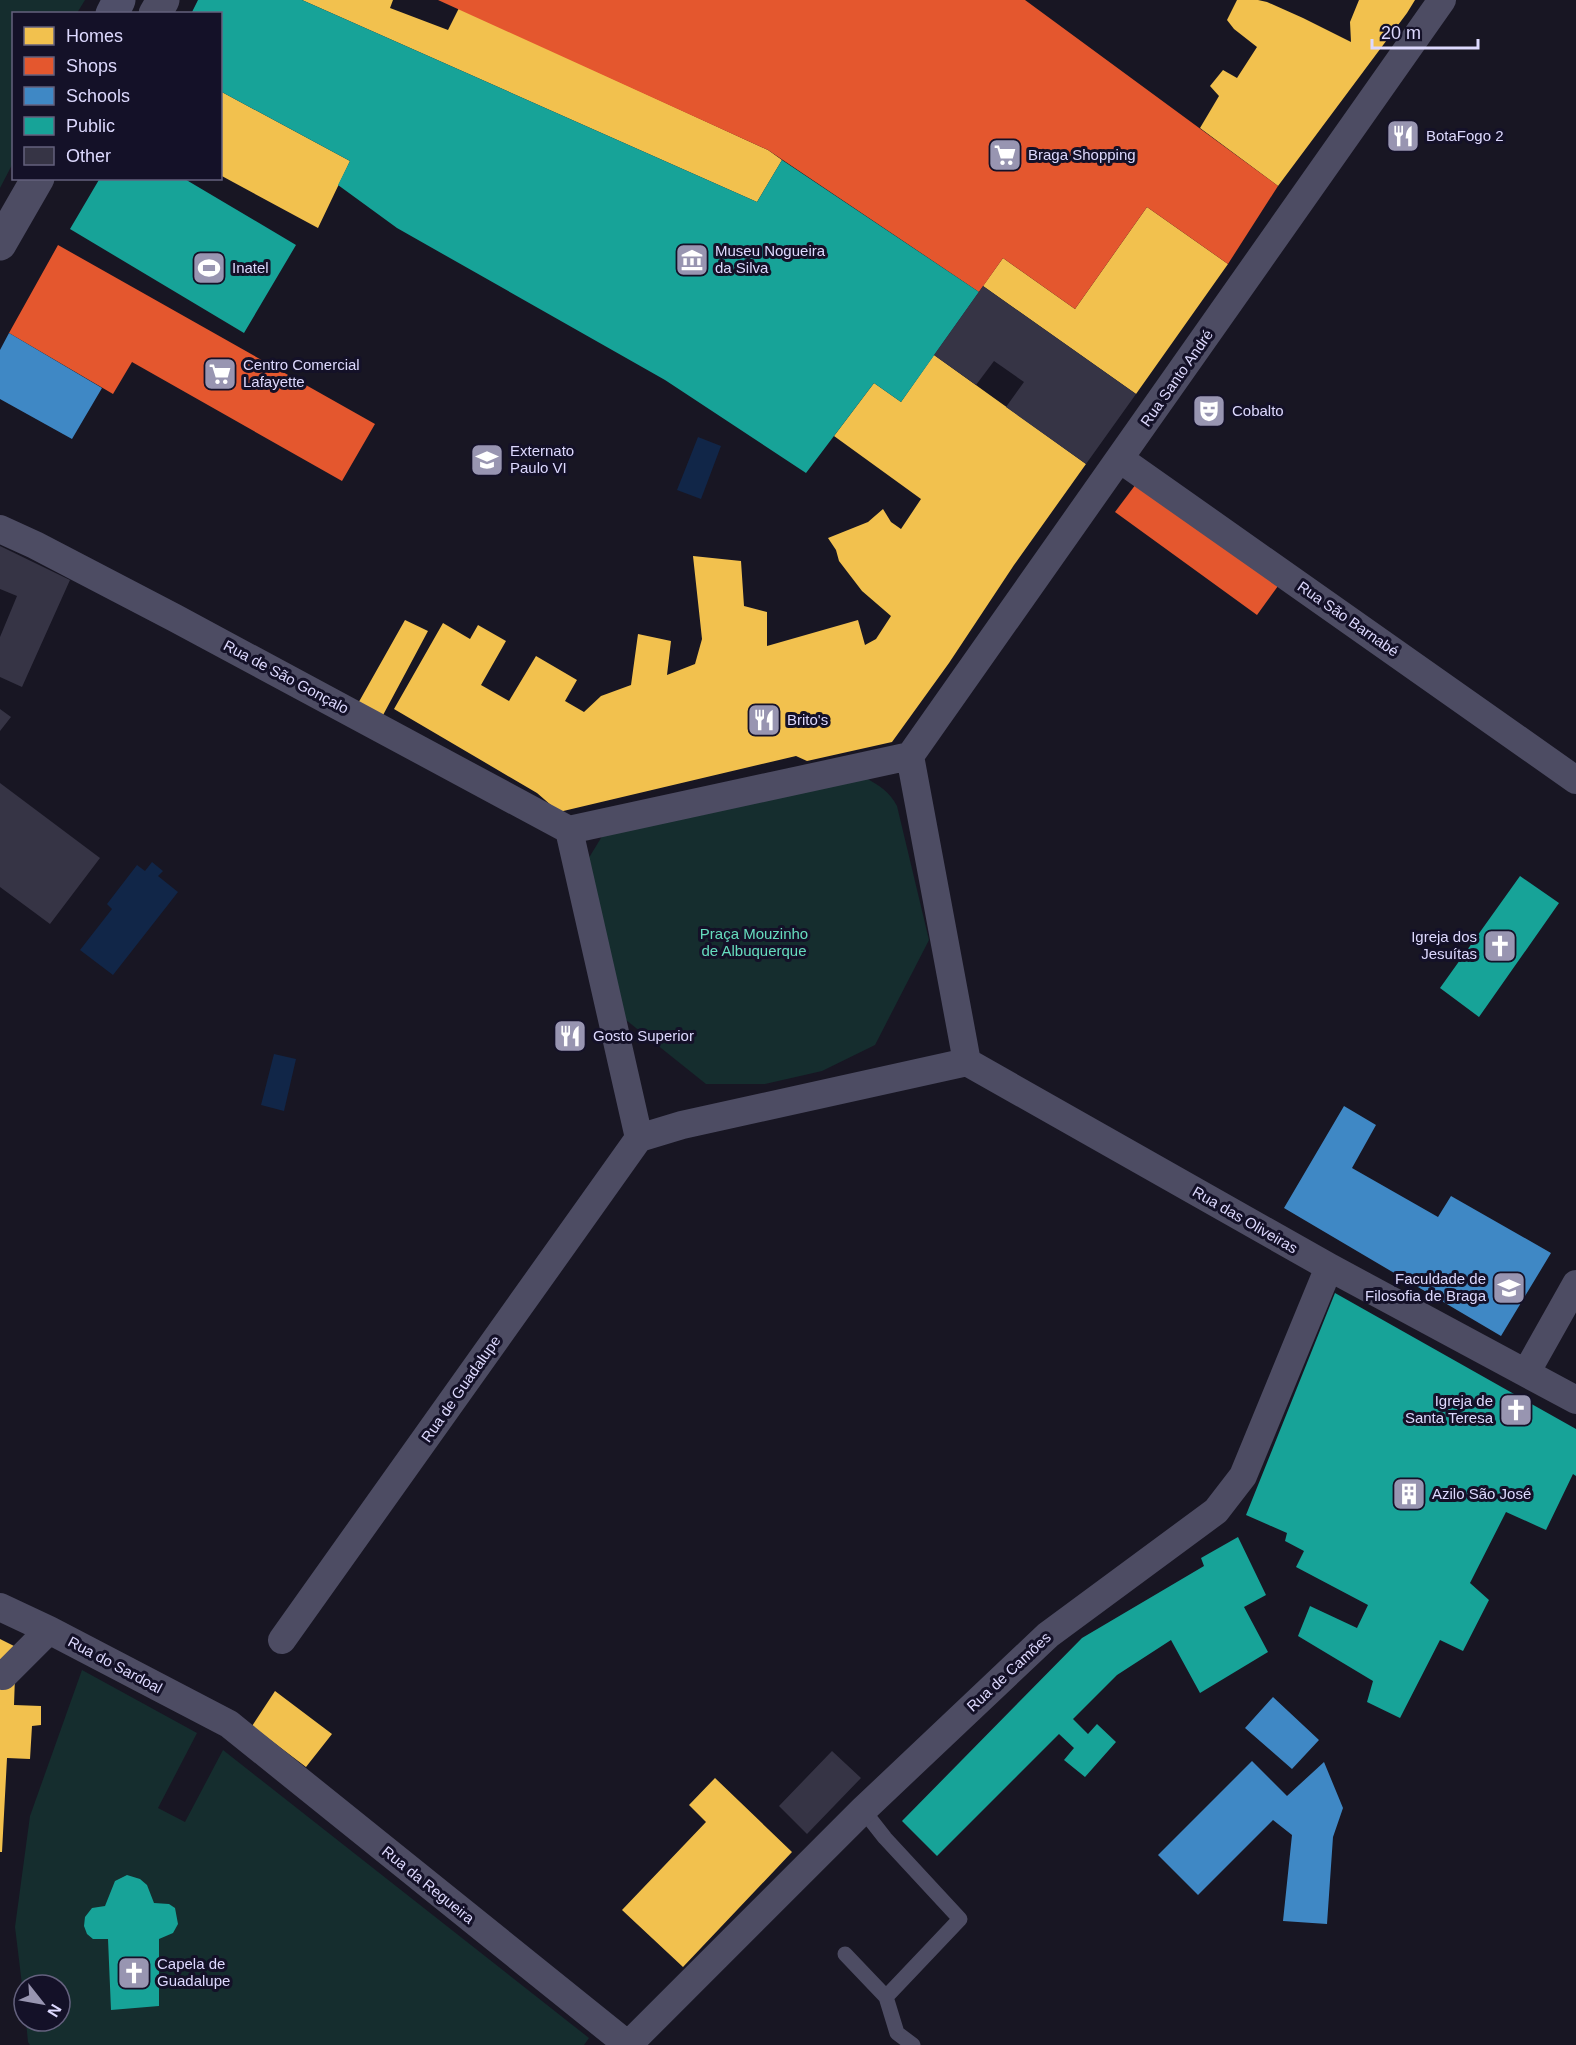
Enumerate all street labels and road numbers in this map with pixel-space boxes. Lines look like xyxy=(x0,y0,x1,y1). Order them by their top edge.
street label: Rua Santo André xyxy=(1137,326,1216,429)
street label: Rua São Barnabé xyxy=(1295,577,1402,660)
street label: Rua de São Gonçalo xyxy=(221,636,352,717)
street label: Rua das Oliveiras xyxy=(1190,1183,1301,1257)
street label: Rua de Guadalupe xyxy=(418,1332,504,1445)
street label: Rua de Camões xyxy=(963,1628,1054,1715)
street label: Rua do Sardoal xyxy=(65,1633,165,1697)
street label: Rua da Regueira xyxy=(379,1842,478,1927)

